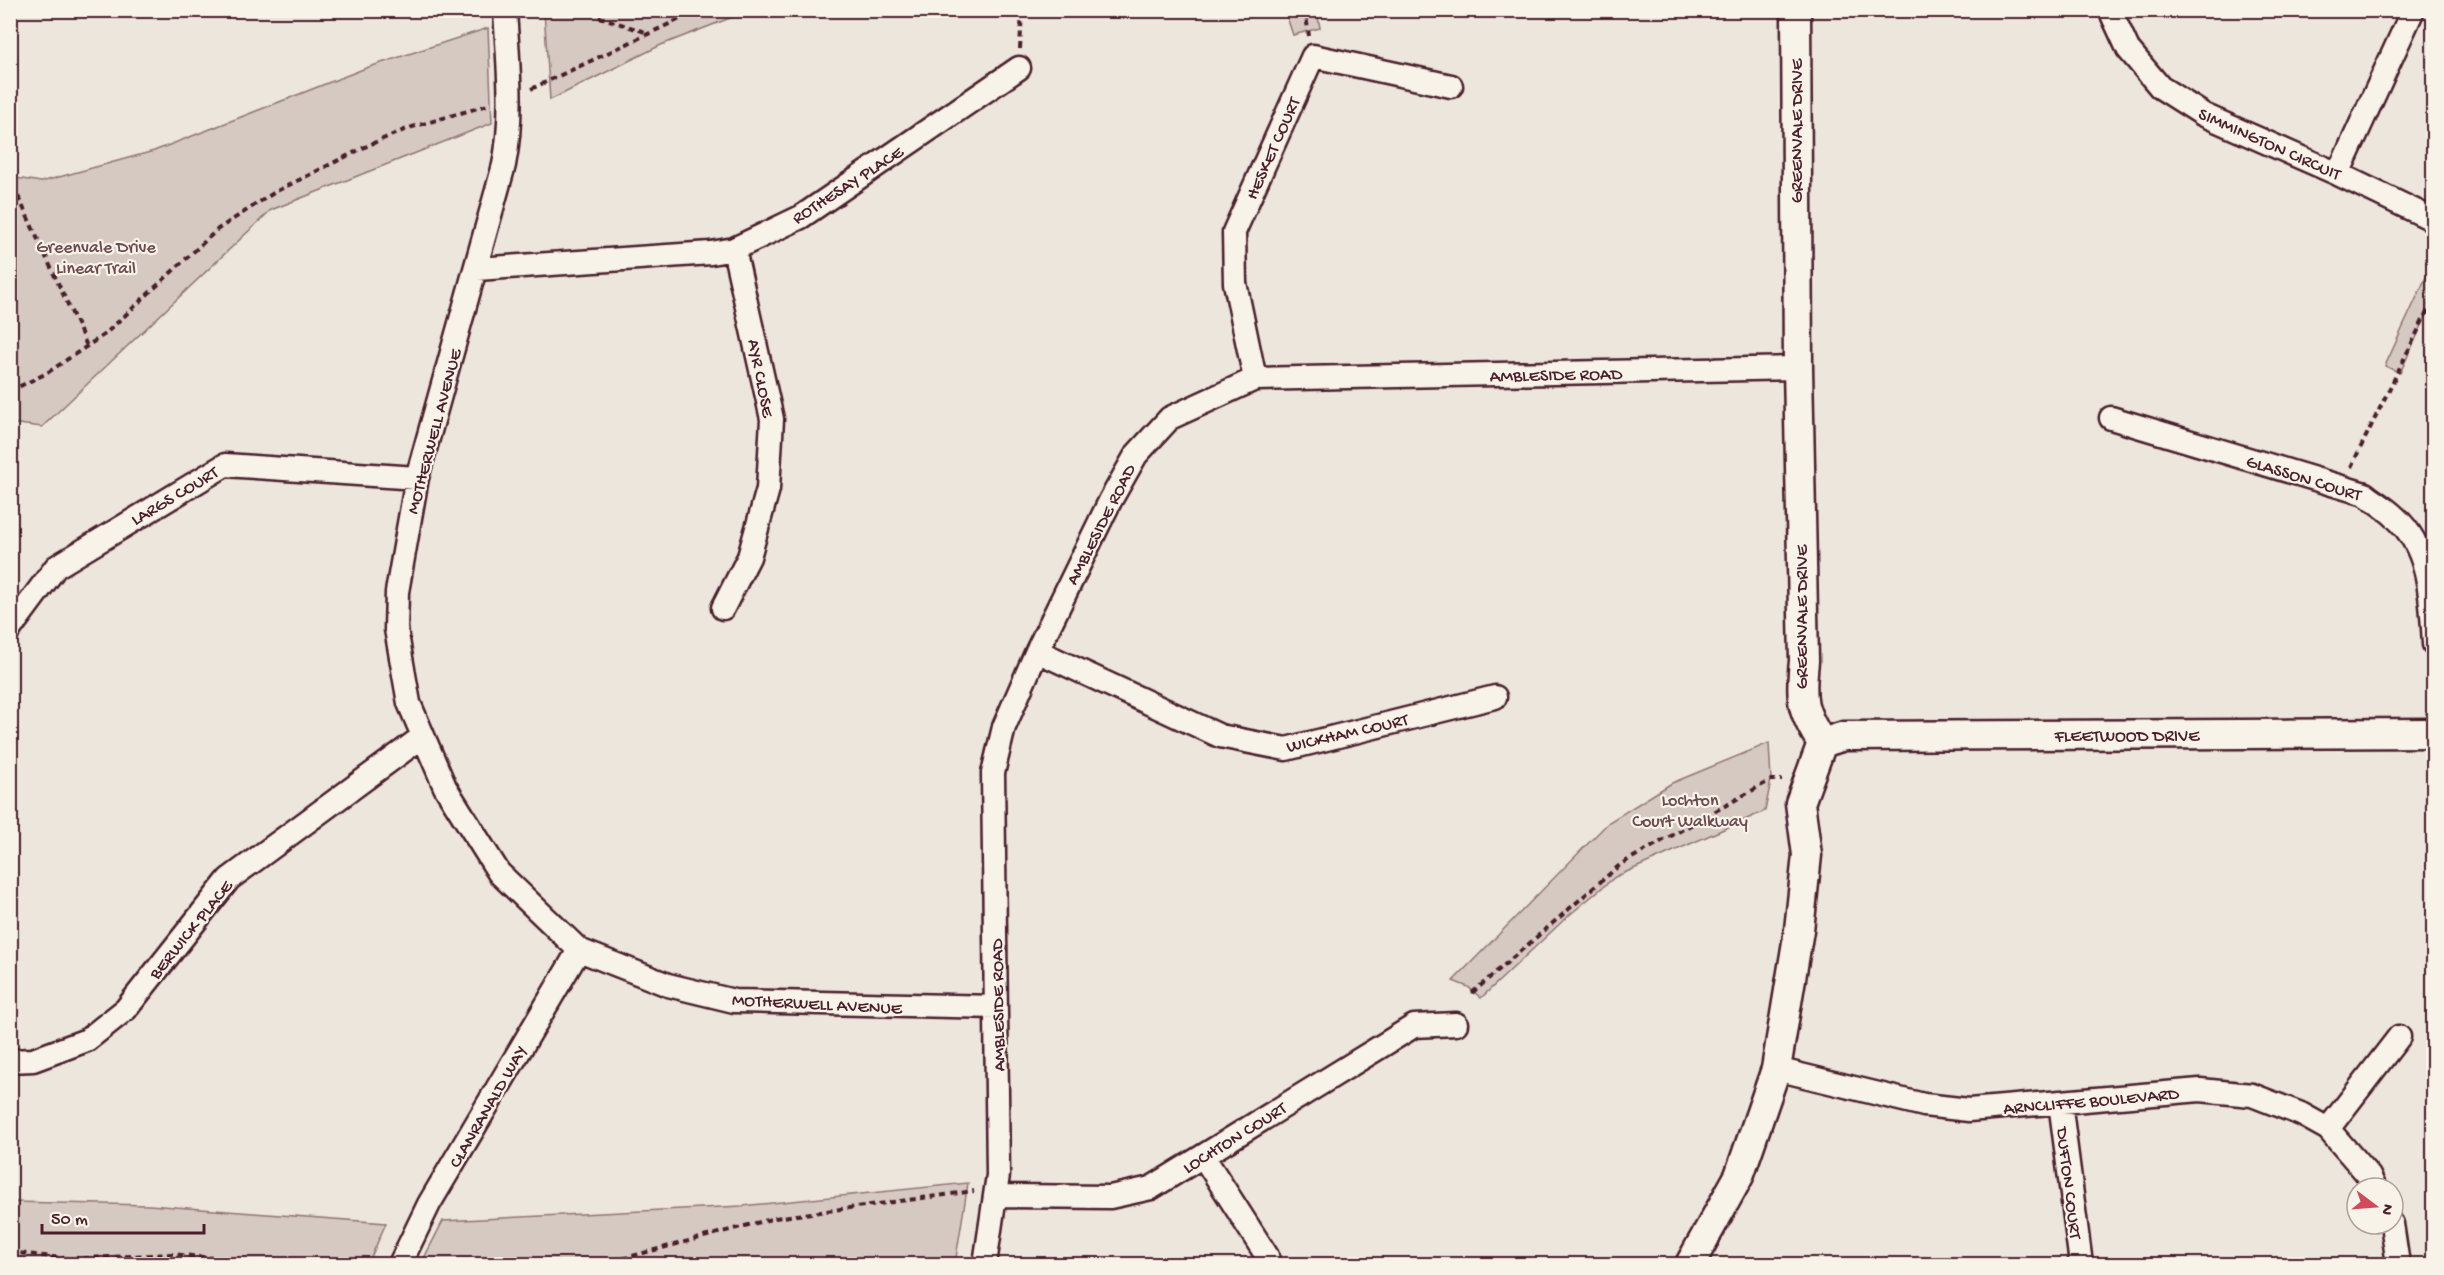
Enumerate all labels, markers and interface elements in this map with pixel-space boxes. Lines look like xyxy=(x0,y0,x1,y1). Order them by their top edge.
street label: GREENVALE DRIVE xyxy=(1788,58,1809,203)
street label: HESKET COURT xyxy=(1242,94,1307,203)
street label: SIMMINGTON CIRCUIT xyxy=(2194,104,2344,187)
street label: ROTHESAY PLACE xyxy=(789,142,909,230)
park label: Greenvale Drive Linear Trail xyxy=(36,238,156,280)
street label: AYR CLOSE xyxy=(742,337,778,420)
street label: MOTHERWELL AVENUE xyxy=(403,346,468,517)
street label: AMBLESIDE ROAD xyxy=(1490,365,1623,388)
street label: GLASSON COURT xyxy=(2243,452,2364,507)
street label: AMBLESIDE ROAD xyxy=(1063,461,1142,589)
street label: LARGS COURT xyxy=(128,462,224,531)
street label: GREENVALE DRIVE xyxy=(1793,544,1814,689)
street label: WICKHAM COURT xyxy=(1285,710,1412,759)
street label: FLEETWOOD DRIVE xyxy=(2054,727,2200,748)
park label: Lochton Court Walkway xyxy=(1632,791,1748,833)
street label: BERWICK PLACE xyxy=(145,876,239,985)
street label: AMBLESIDE ROAD xyxy=(988,938,1011,1071)
street label: MOTHERWELL AVENUE xyxy=(731,991,903,1020)
street label: CLANRANALD WAY xyxy=(446,1042,533,1172)
street label: ARNCLIFFE BOULEVARD xyxy=(2002,1084,2180,1121)
street label: LOCHTON COURT xyxy=(1179,1098,1292,1179)
street label: DUFTON COURT xyxy=(2050,1125,2085,1241)
north arrow xyxy=(2345,1176,2405,1236)
scale bar xyxy=(42,1197,204,1235)
text: N xyxy=(2375,1202,2397,1217)
text: 50 m xyxy=(51,1210,88,1231)

